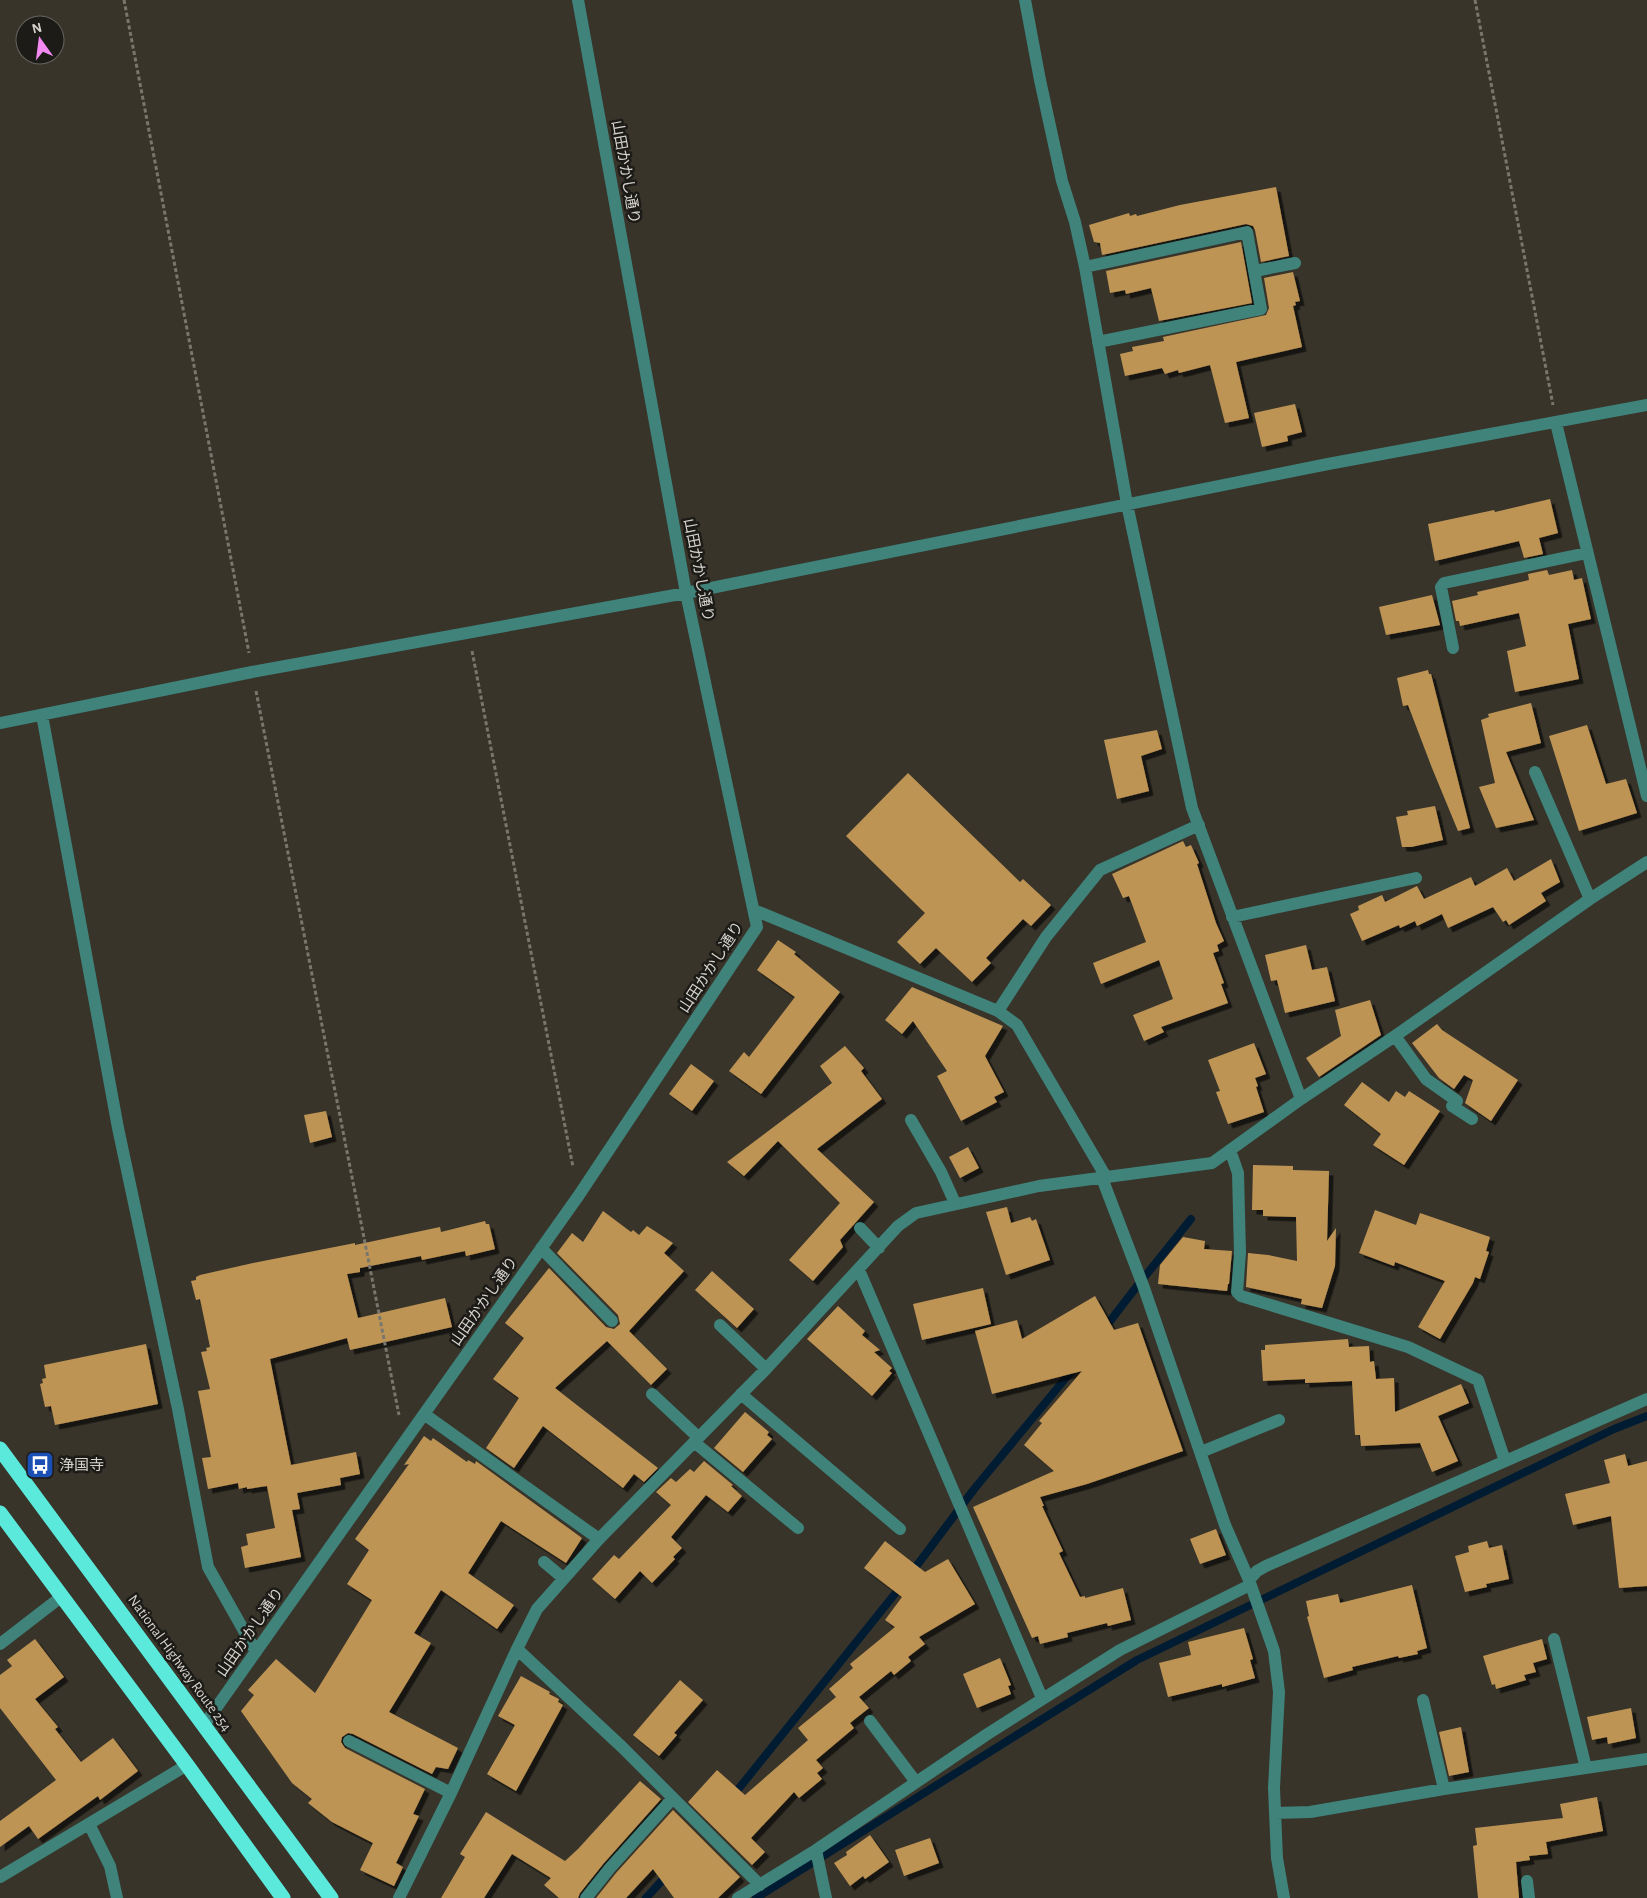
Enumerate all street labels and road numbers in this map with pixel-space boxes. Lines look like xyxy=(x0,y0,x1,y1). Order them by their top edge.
street label: 山田かかし通り xyxy=(609,119,643,225)
street label: 山田かかし通り xyxy=(681,517,717,623)
street label: 山田かかし通り xyxy=(676,919,746,1015)
street label: 山田かかし通り xyxy=(447,1253,521,1349)
street label: 山田かかし通り xyxy=(213,1584,287,1680)
street label: National Highway Route 254 xyxy=(125,1592,234,1734)

